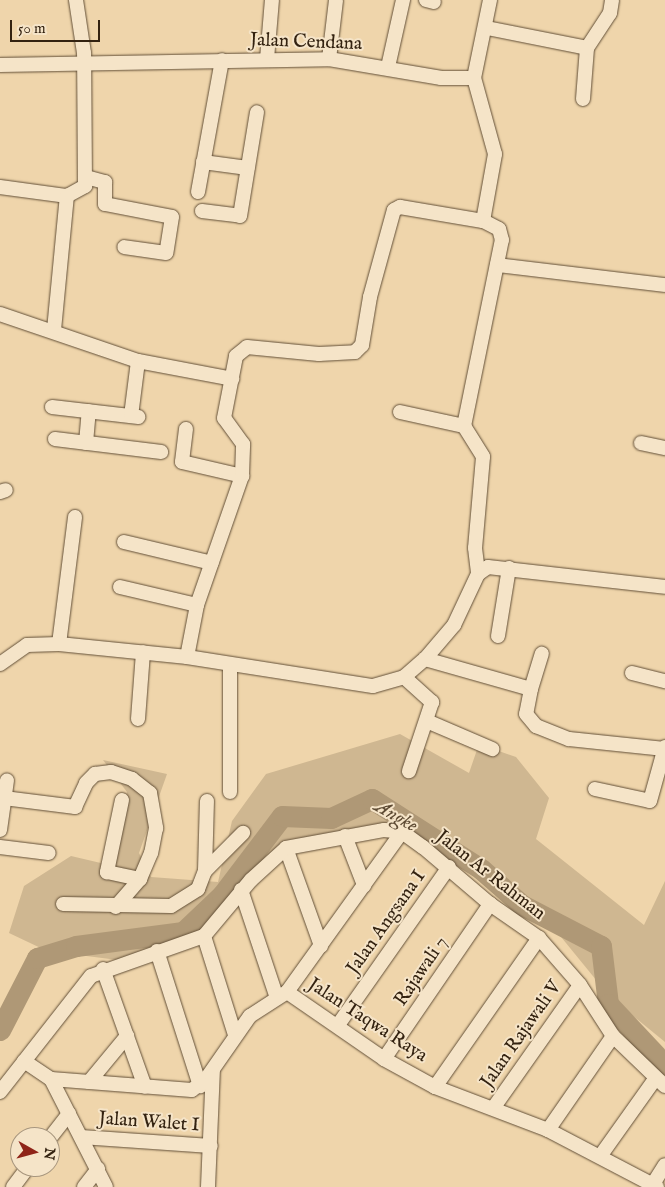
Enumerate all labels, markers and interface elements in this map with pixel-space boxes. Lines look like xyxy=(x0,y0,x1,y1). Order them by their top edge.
scale bar xyxy=(12,10,102,42)
text: 50 m xyxy=(18,19,46,38)
street label: Jalan Cendana xyxy=(250,30,362,56)
water label: Angke xyxy=(370,794,422,838)
street label: Jalan Ar Rahman xyxy=(431,826,549,926)
street label: Jalan Angsana I xyxy=(343,867,431,979)
street label: Rajawali 7 xyxy=(390,933,454,1011)
street label: Jalan Taqwa Raya xyxy=(303,974,431,1068)
street label: Jalan Rajawali V xyxy=(477,977,567,1093)
street label: Jalan Walet I xyxy=(98,1108,200,1138)
north arrow xyxy=(10,1127,60,1177)
text: N xyxy=(39,1147,59,1161)

